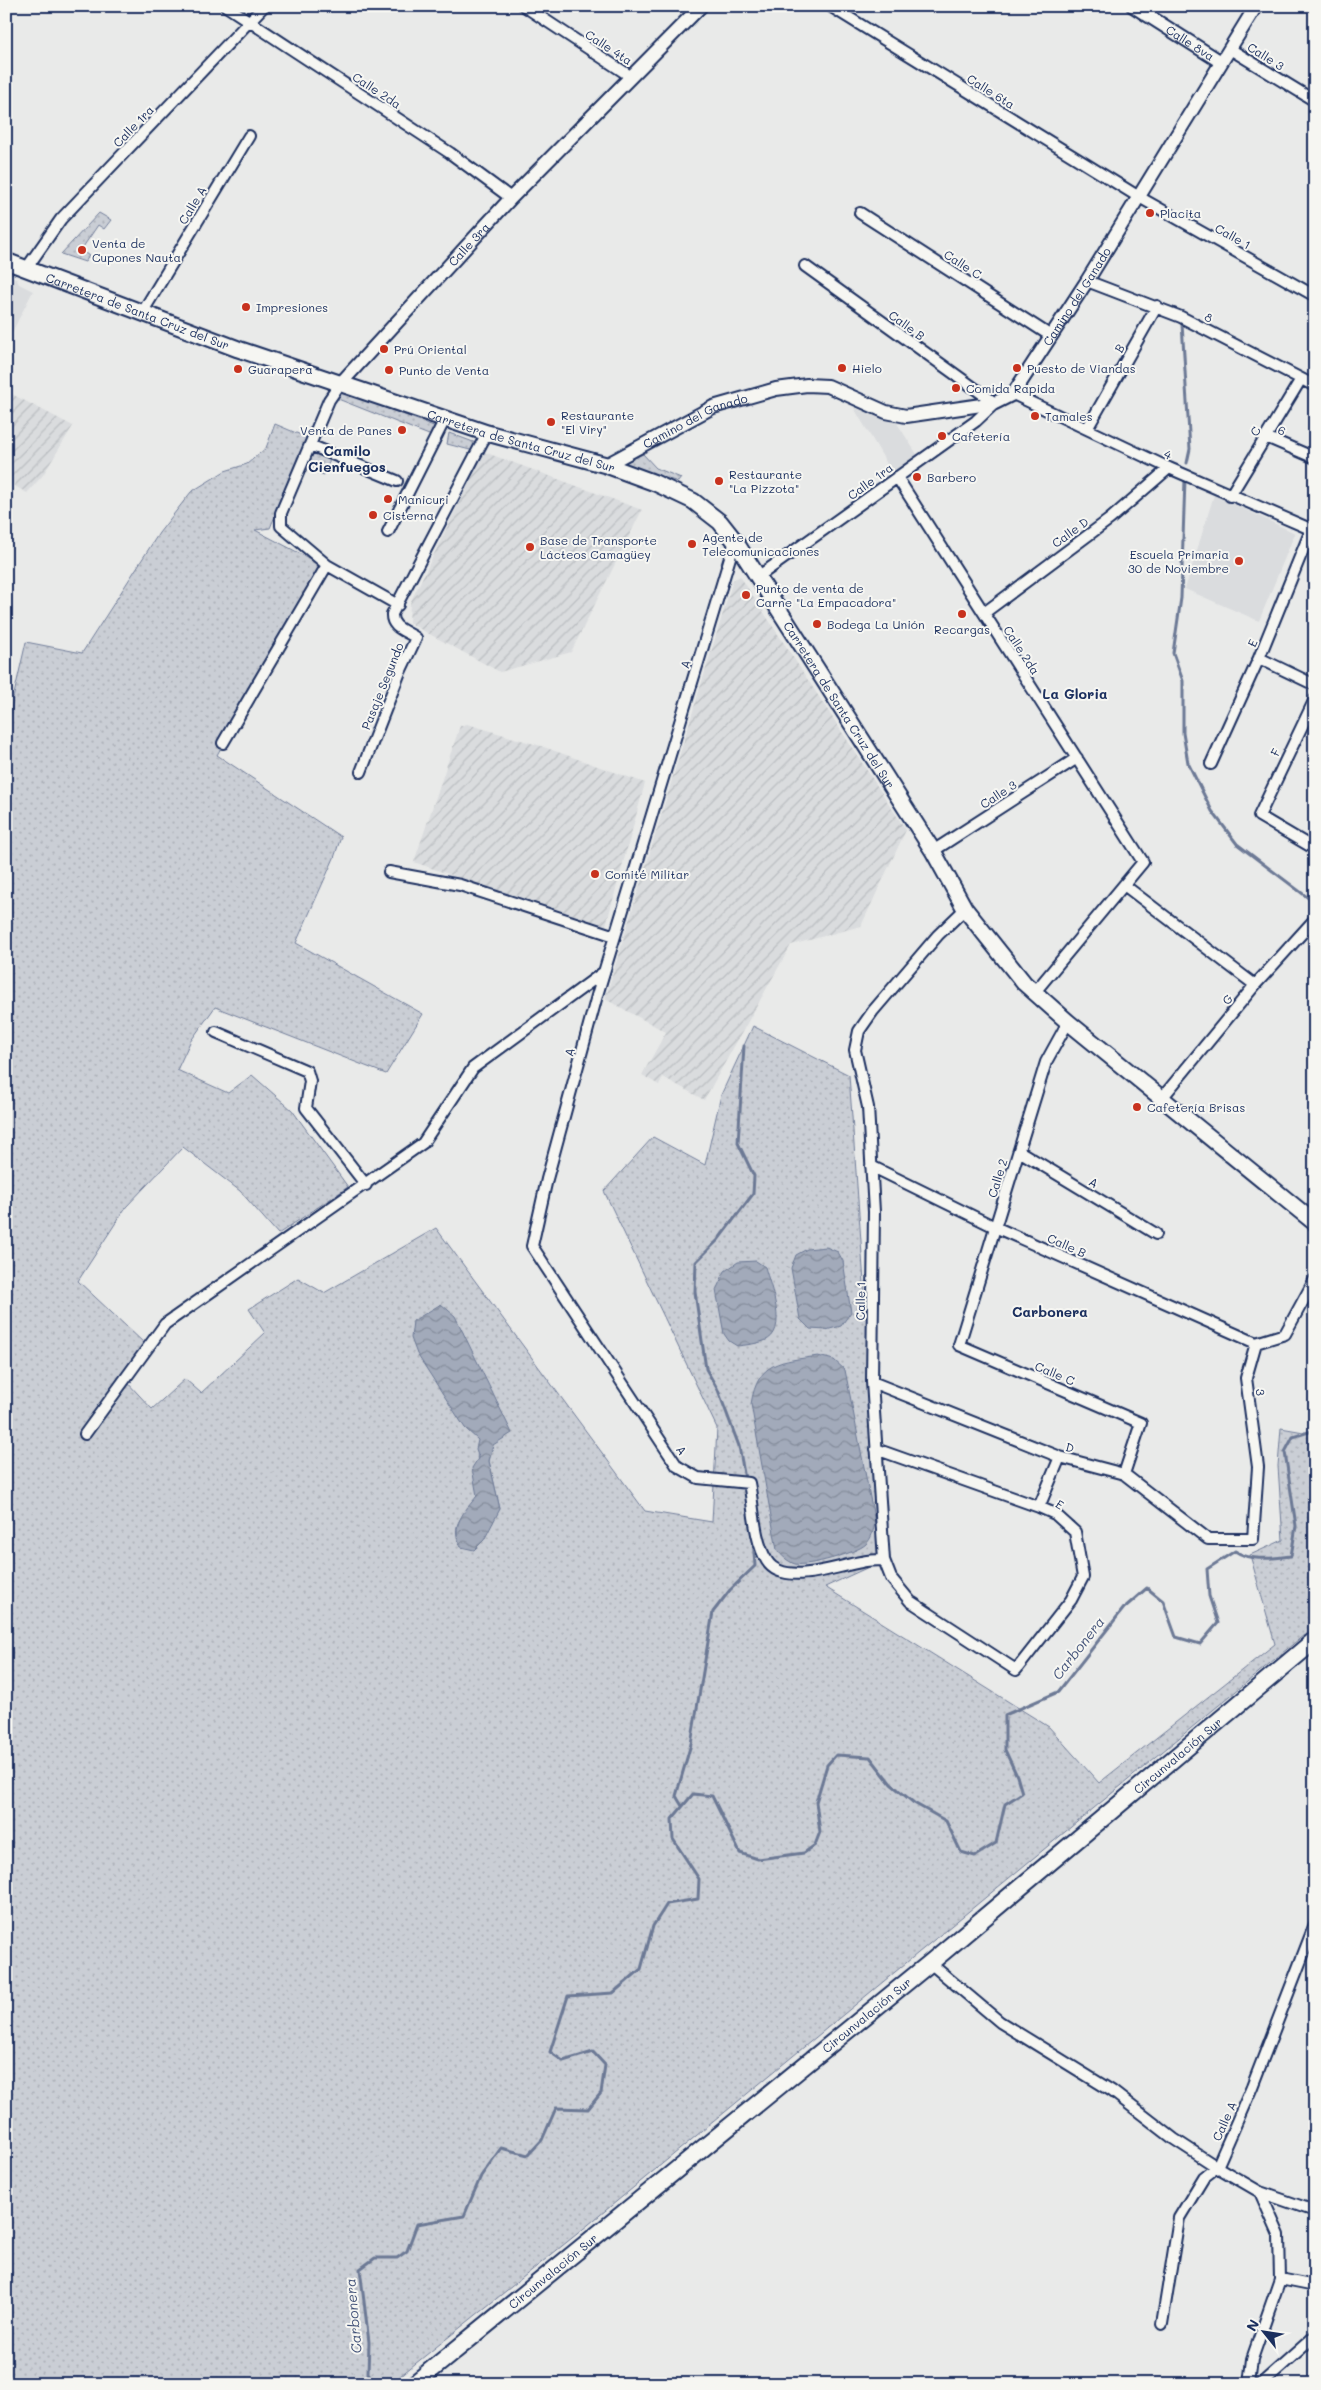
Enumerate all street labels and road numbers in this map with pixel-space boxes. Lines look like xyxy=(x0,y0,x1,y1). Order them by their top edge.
street label: Calle 8va xyxy=(1163,21,1218,64)
street label: Calle 4ta xyxy=(582,26,636,68)
street label: Calle 3 xyxy=(1245,39,1287,73)
street label: Calle 2da xyxy=(350,68,404,112)
street label: Calle 6ta xyxy=(964,70,1018,112)
street label: Calle 1ra xyxy=(109,102,157,150)
street label: Calle A xyxy=(174,183,210,227)
street label: Calle 3ra xyxy=(444,219,493,269)
street label: Calle 1 xyxy=(1212,220,1254,252)
street label: Camino del Ganado xyxy=(1039,244,1114,349)
street label: Calle C xyxy=(941,246,985,282)
street label: Carretera de Santa Cruz del Sur xyxy=(44,269,232,353)
street label: Calle B xyxy=(886,307,928,343)
street label: 8 xyxy=(1202,308,1216,326)
street label: B xyxy=(1110,341,1128,355)
street label: Camino del Ganado xyxy=(640,390,749,452)
street label: Carretera de Santa Cruz del Sur xyxy=(425,405,618,476)
street label: 6 xyxy=(1275,421,1289,439)
street label: C xyxy=(1246,423,1264,439)
street label: 4 xyxy=(1161,445,1175,463)
street label: Calle 1ra xyxy=(844,459,896,503)
street label: Calle D xyxy=(1048,513,1092,551)
street label: Carretera de Santa Cruz del Sur xyxy=(780,618,899,791)
street label: Calle 2da xyxy=(1000,623,1044,677)
street label: E xyxy=(1243,637,1261,649)
street label: Pasaje Segundo xyxy=(357,640,407,732)
street label: A xyxy=(676,658,694,670)
street label: F xyxy=(1266,745,1284,759)
street label: Calle 3 xyxy=(977,776,1019,812)
street label: G xyxy=(1218,990,1236,1008)
street label: A xyxy=(560,1046,578,1058)
street label: Calle 2 xyxy=(983,1157,1011,1199)
street label: A xyxy=(1086,1173,1102,1191)
street label: Calle B xyxy=(1045,1229,1089,1261)
street label: Calle 1 xyxy=(852,1282,868,1320)
street label: Calle C xyxy=(1033,1357,1078,1389)
street label: 3 xyxy=(1253,1387,1269,1397)
street label: D xyxy=(1064,1438,1076,1456)
street label: A xyxy=(673,1442,691,1458)
street label: E xyxy=(1053,1495,1067,1513)
street label: Circunvalación Sur xyxy=(1130,1714,1225,1797)
street label: Circunvalación Sur xyxy=(819,1974,914,2056)
street label: Calle A xyxy=(1208,2099,1240,2143)
street label: Circunvalación Sur xyxy=(505,2230,601,2312)

